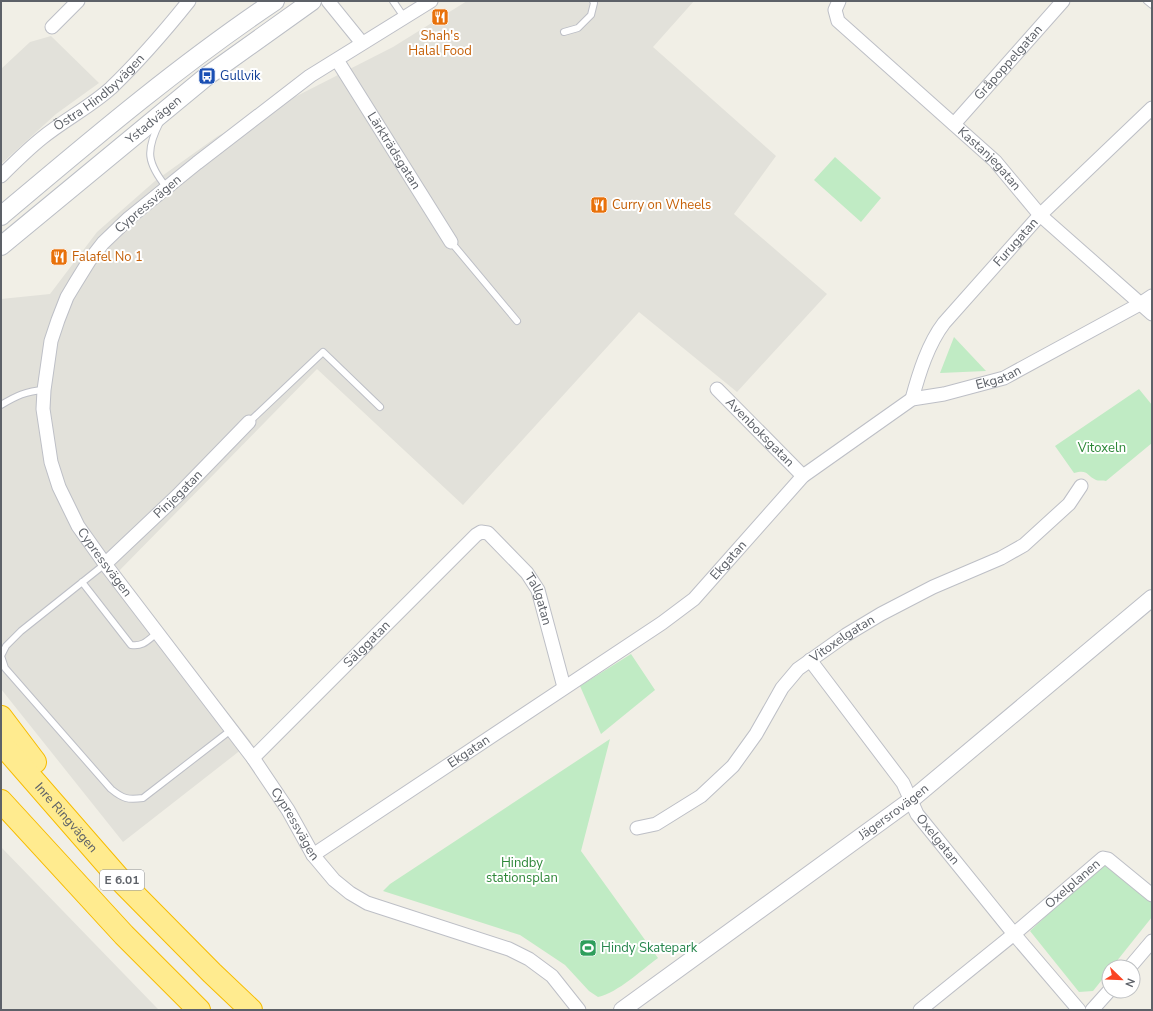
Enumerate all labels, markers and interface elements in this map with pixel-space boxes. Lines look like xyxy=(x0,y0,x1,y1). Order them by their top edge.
restaurant icon: Shah's Halal Food xyxy=(430,7,450,27)
street label: Gråpoppelgatan xyxy=(970,21,1047,104)
place label: Shah's Halal Food xyxy=(408,27,472,60)
street label: Östra Hindbyvägen xyxy=(49,50,149,135)
bus stop icon: Gullvik xyxy=(197,66,217,86)
place label: Gullvik xyxy=(220,67,261,85)
street label: Ystadvägen xyxy=(121,92,185,149)
street label: Lärkträdsgatan xyxy=(363,109,425,193)
street label: Kastanjegatan xyxy=(954,123,1025,194)
street label: Cypressvägen xyxy=(111,171,185,237)
restaurant icon: Curry on Wheels xyxy=(589,195,609,215)
place label: Curry on Wheels xyxy=(612,196,711,214)
street label: Furugatan xyxy=(989,214,1042,270)
restaurant icon: Falafel No 1 xyxy=(49,247,69,267)
place label: Falafel No 1 xyxy=(72,248,143,266)
street label: Ekgatan xyxy=(974,361,1024,394)
street label: Avenboksgatan xyxy=(722,394,798,471)
park label: Vitoxeln xyxy=(1077,439,1126,457)
street label: Pinjegatan xyxy=(150,466,206,522)
street label: Cypressvägen xyxy=(73,524,136,601)
street label: Ekgatan xyxy=(706,536,751,584)
street label: Tallgatan xyxy=(520,569,556,627)
street label: Vitoxelgatan xyxy=(805,611,878,667)
street label: Sälggatan xyxy=(339,617,394,672)
street label: Ekgatan xyxy=(444,731,493,772)
street label: Inre Ringvägen xyxy=(30,779,102,857)
street label: Jägersrovägen xyxy=(854,780,933,845)
street label: Cypressvägen xyxy=(266,784,323,865)
street label: Oxelgatan xyxy=(912,810,964,869)
park label: Hindby stationsplan xyxy=(486,854,558,887)
street label: Oxelplanen xyxy=(1041,855,1104,913)
road number: E 6.01 xyxy=(100,870,144,890)
sports icon: Hindy Skatepark xyxy=(578,938,598,958)
place label: Hindy Skatepark xyxy=(601,939,698,957)
north arrow xyxy=(1101,959,1141,999)
text: N xyxy=(1121,976,1138,989)

